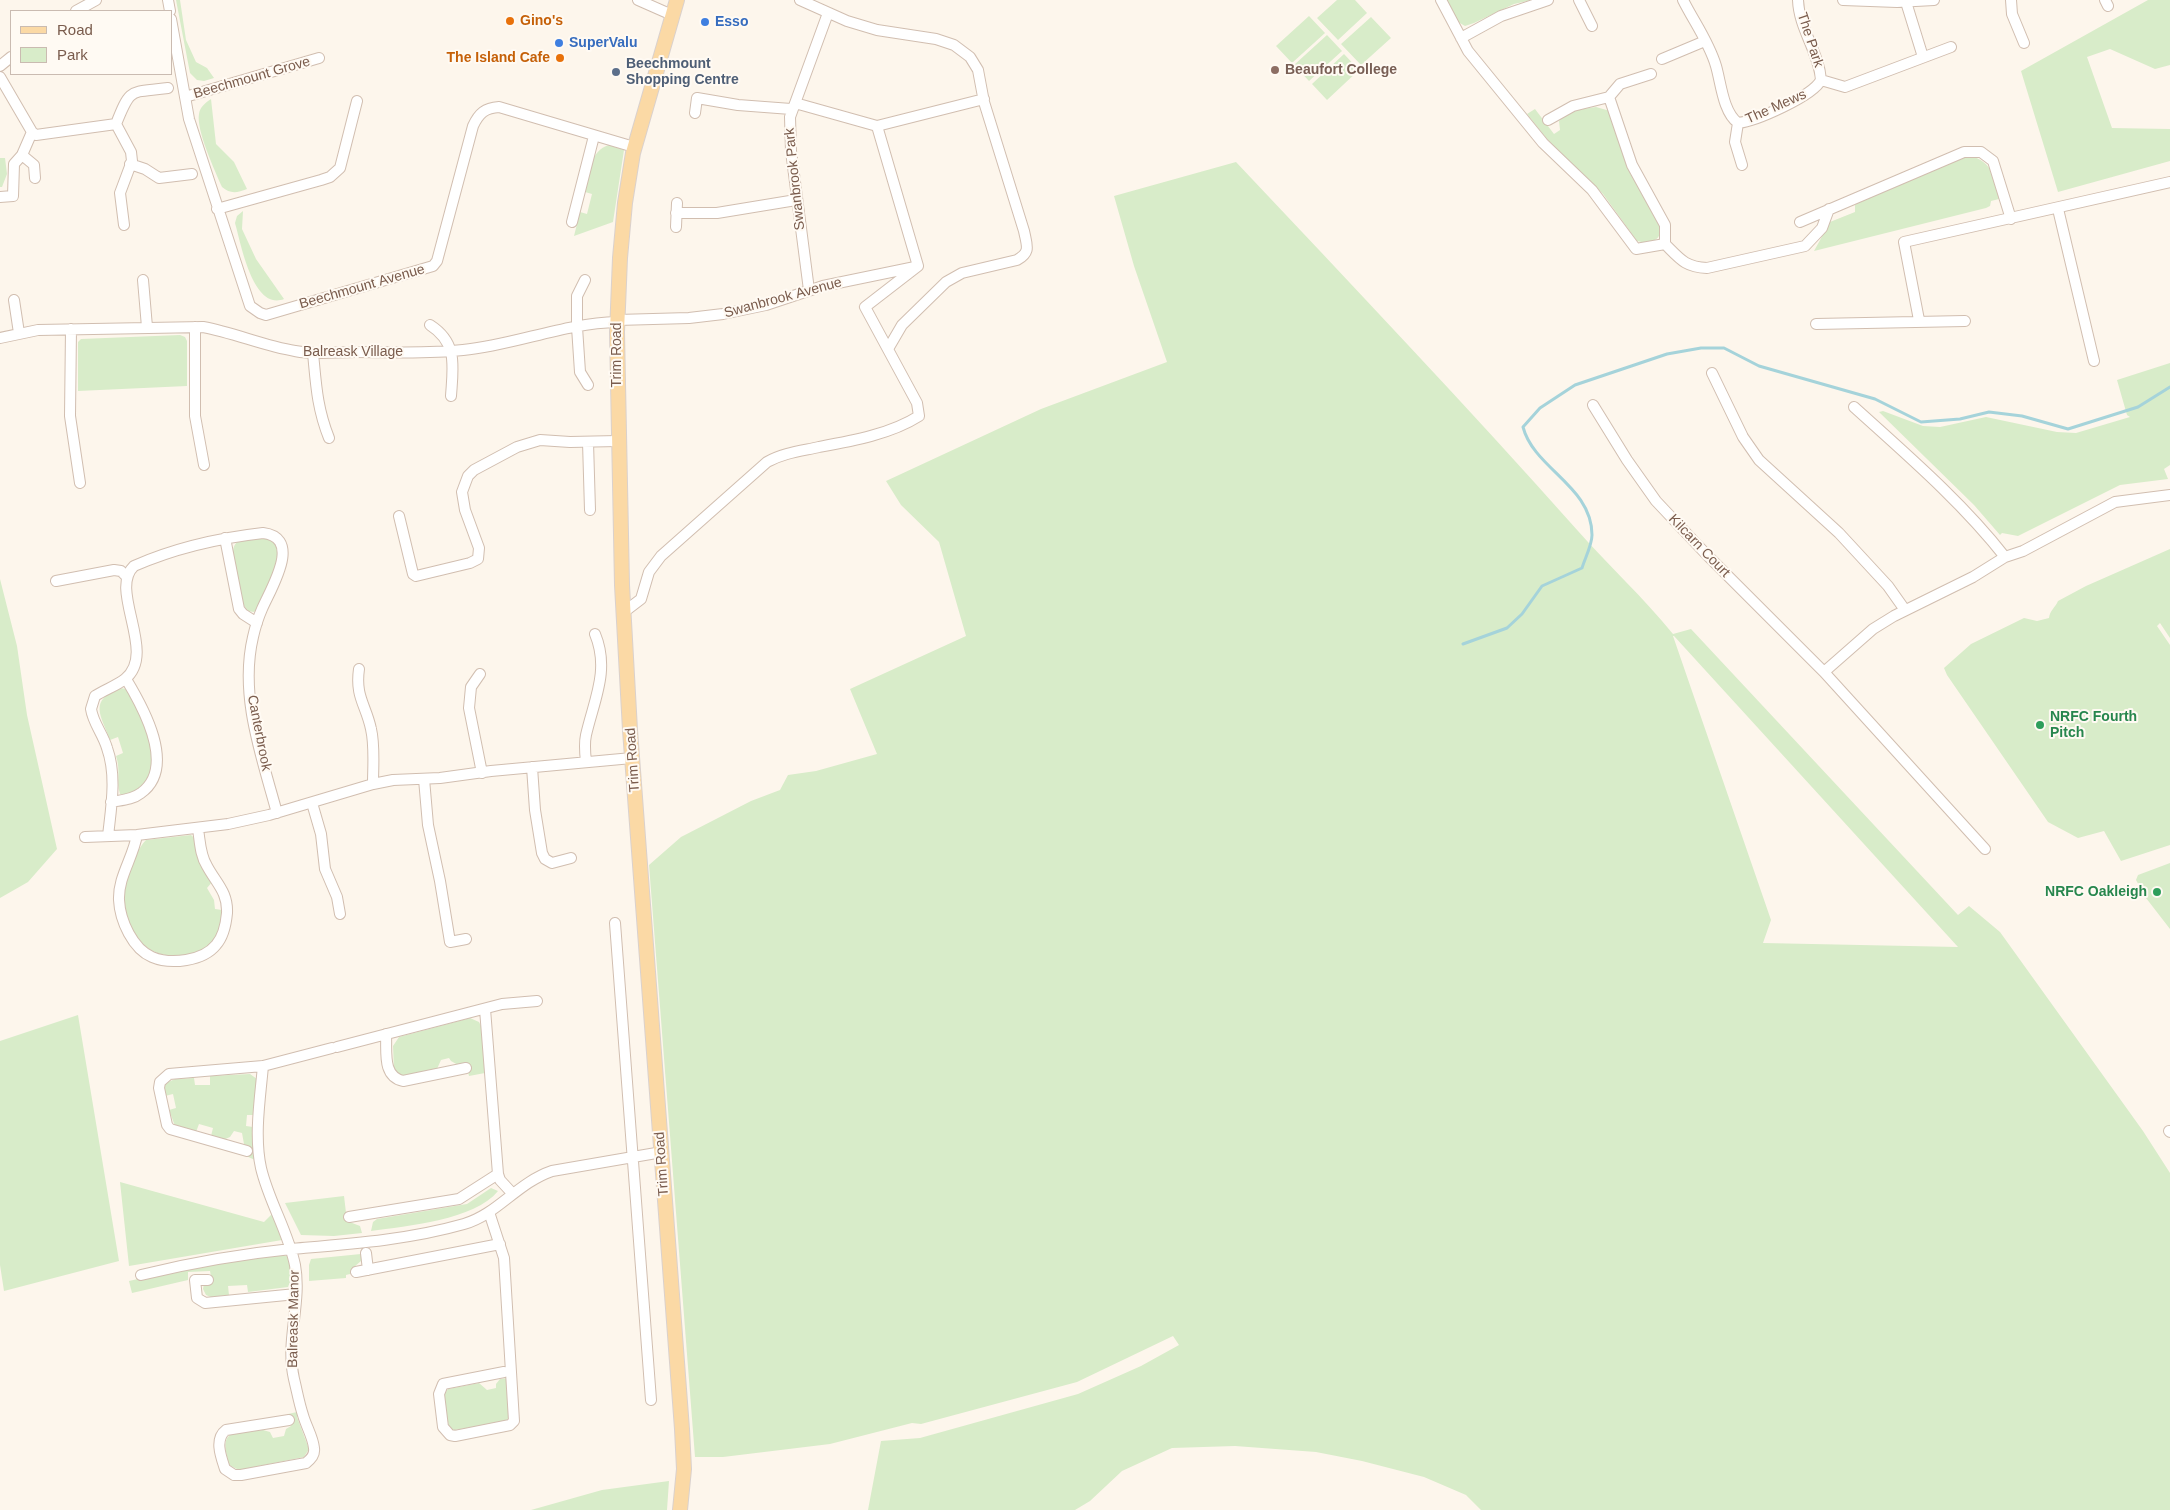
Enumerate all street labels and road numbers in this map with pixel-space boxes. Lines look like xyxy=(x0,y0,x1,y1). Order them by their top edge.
street label: The Park xyxy=(1793,10,1827,70)
street label: Beechmount Grove xyxy=(192,53,312,103)
street label: The Mews xyxy=(1743,86,1809,128)
street label: Swanbrook Park xyxy=(781,127,809,231)
street label: Beechmount Avenue xyxy=(297,261,427,313)
street label: Swanbrook Avenue xyxy=(722,274,844,322)
street label: Trim Road xyxy=(609,323,625,387)
street label: Balreask Village xyxy=(303,344,403,360)
street label: Kilcarn Court xyxy=(1665,511,1733,581)
street label: Canterbrook xyxy=(243,694,275,772)
street label: Trim Road xyxy=(622,727,644,793)
street label: Trim Road xyxy=(651,1131,673,1197)
street label: Balreask Manor xyxy=(285,1270,303,1368)

